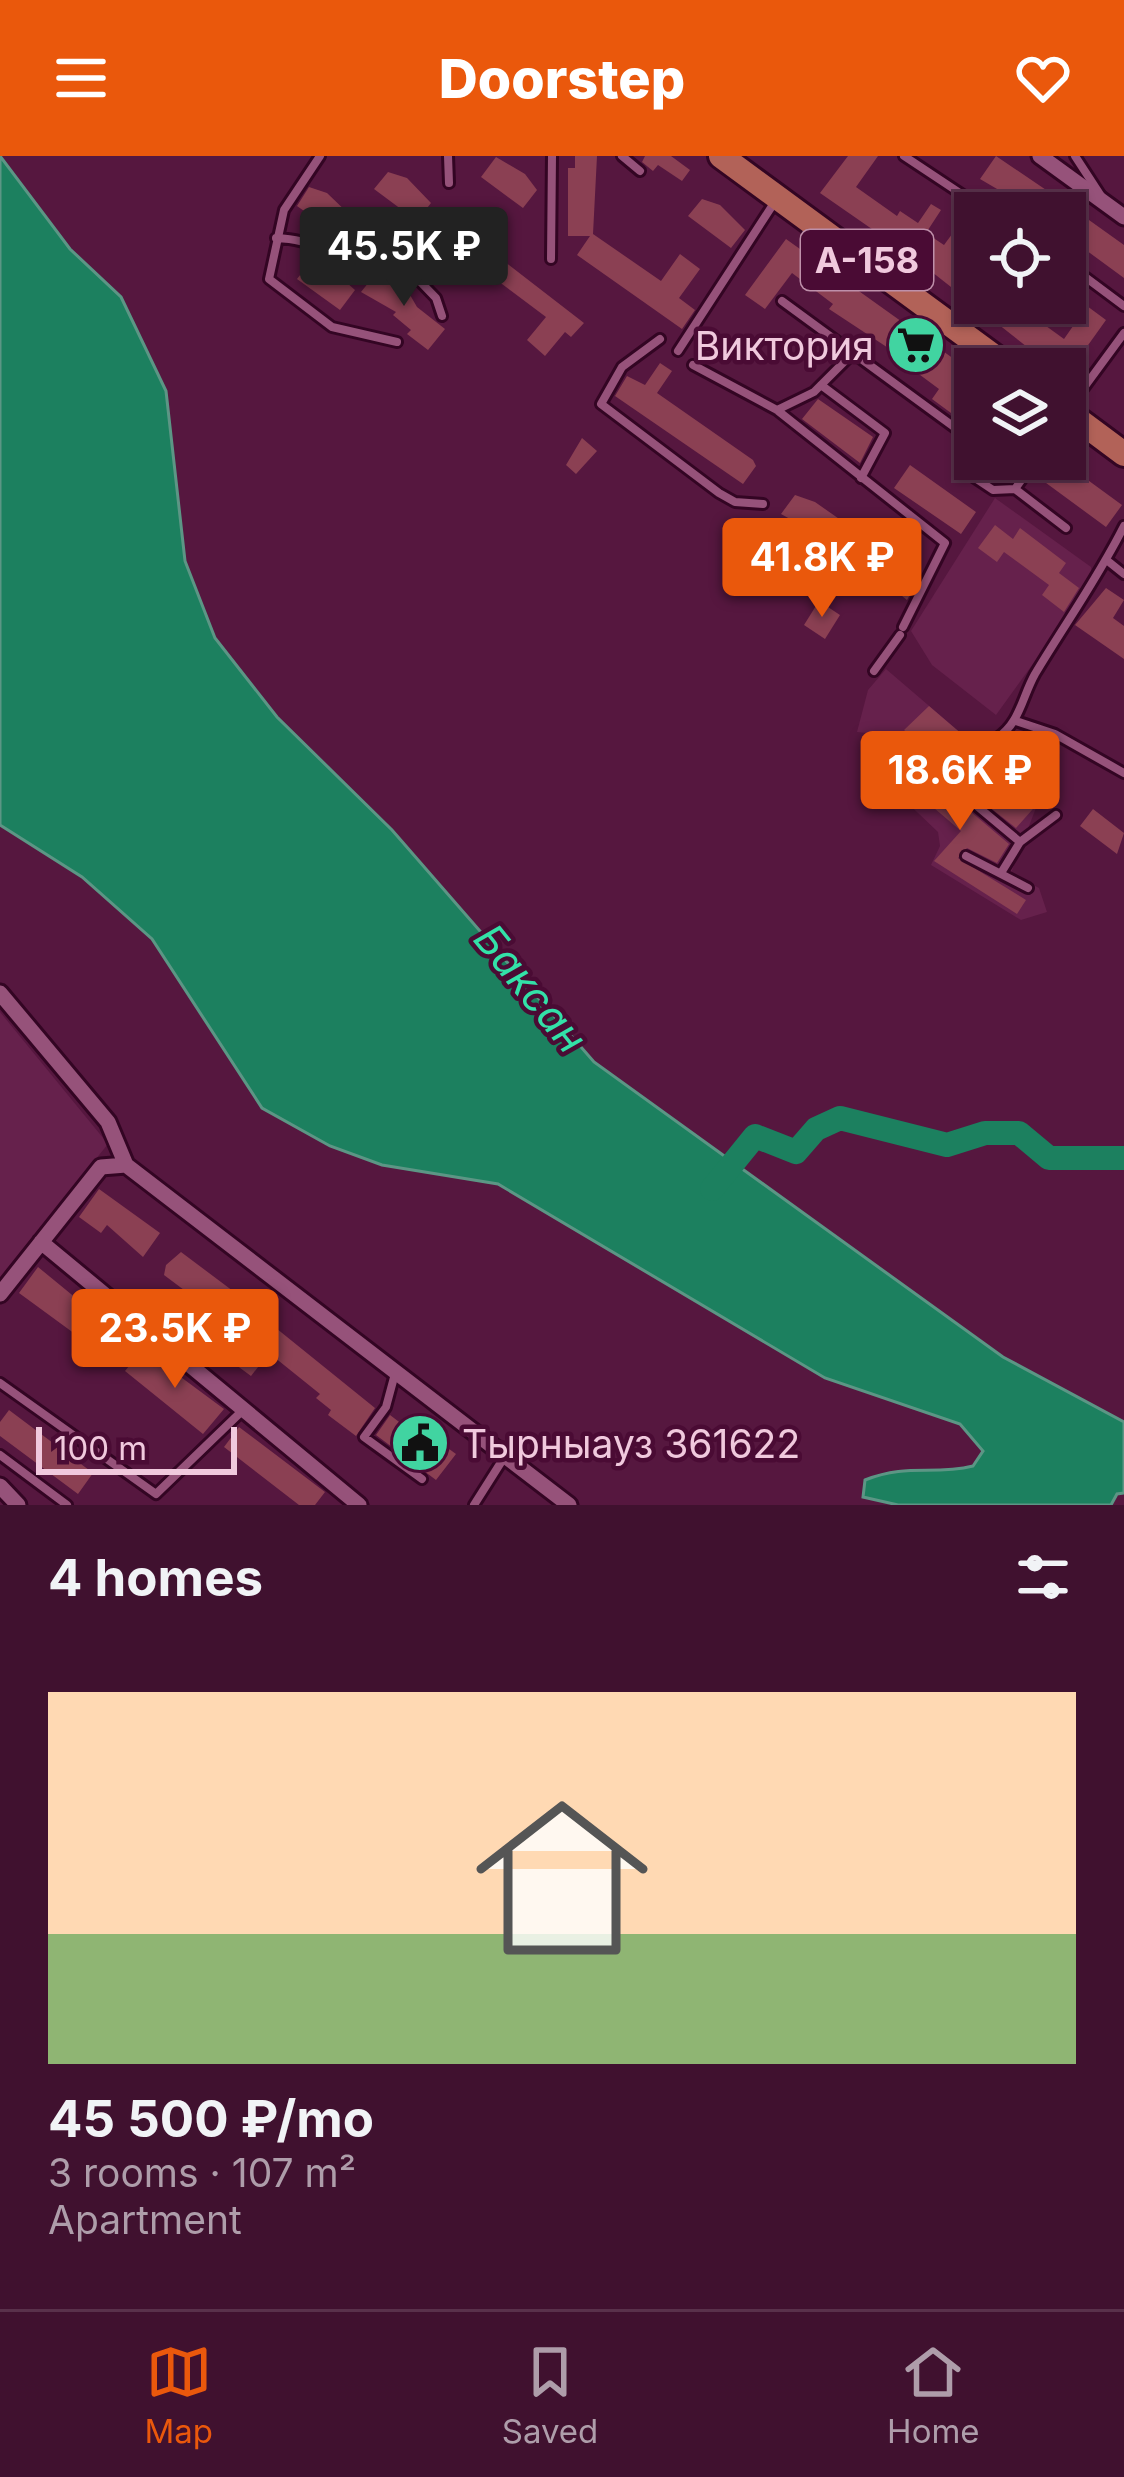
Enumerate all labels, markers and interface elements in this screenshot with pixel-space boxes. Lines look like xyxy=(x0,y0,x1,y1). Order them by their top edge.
icon: menu xyxy=(48,45,114,111)
icon: heart xyxy=(1010,45,1076,111)
text: Doorstep xyxy=(439,46,685,111)
map controls xyxy=(954,192,1086,480)
button: locate xyxy=(954,192,1086,324)
pin: 45.5K ₽ xyxy=(293,207,515,309)
text: 45.5K ₽ xyxy=(327,222,481,269)
road number: А-158 xyxy=(801,230,933,290)
supermarket icon: Виктория xyxy=(885,314,947,376)
place label: Виктория xyxy=(695,322,874,369)
button: layers xyxy=(954,348,1086,480)
pin: 41.8K ₽ xyxy=(711,518,933,620)
text: 41.8K ₽ xyxy=(749,533,895,580)
pin: 18.6K ₽ xyxy=(849,731,1071,833)
text: 18.6K ₽ xyxy=(888,746,1032,793)
water label: Баксан xyxy=(464,914,598,1062)
pin: 23.5K ₽ xyxy=(64,1289,286,1391)
text: 23.5K ₽ xyxy=(99,1304,251,1351)
public building icon: Тырныауз 361622 xyxy=(389,1412,451,1474)
place label: Тырныауз 361622 xyxy=(462,1420,800,1467)
scale bar xyxy=(36,1421,237,1474)
text: 100 m xyxy=(54,1428,147,1468)
icon: filters xyxy=(1010,1544,1076,1610)
text: 4 homes xyxy=(48,1547,263,1608)
icon: home xyxy=(454,1770,670,1986)
text: 45 500 ₽/mo xyxy=(48,2088,374,2149)
text: 3 rooms · 107 m² xyxy=(48,2149,356,2196)
text: Apartment xyxy=(48,2196,242,2243)
tab: Map xyxy=(144,2339,213,2451)
tab: Saved xyxy=(502,2339,598,2451)
tab: Home xyxy=(887,2339,980,2451)

